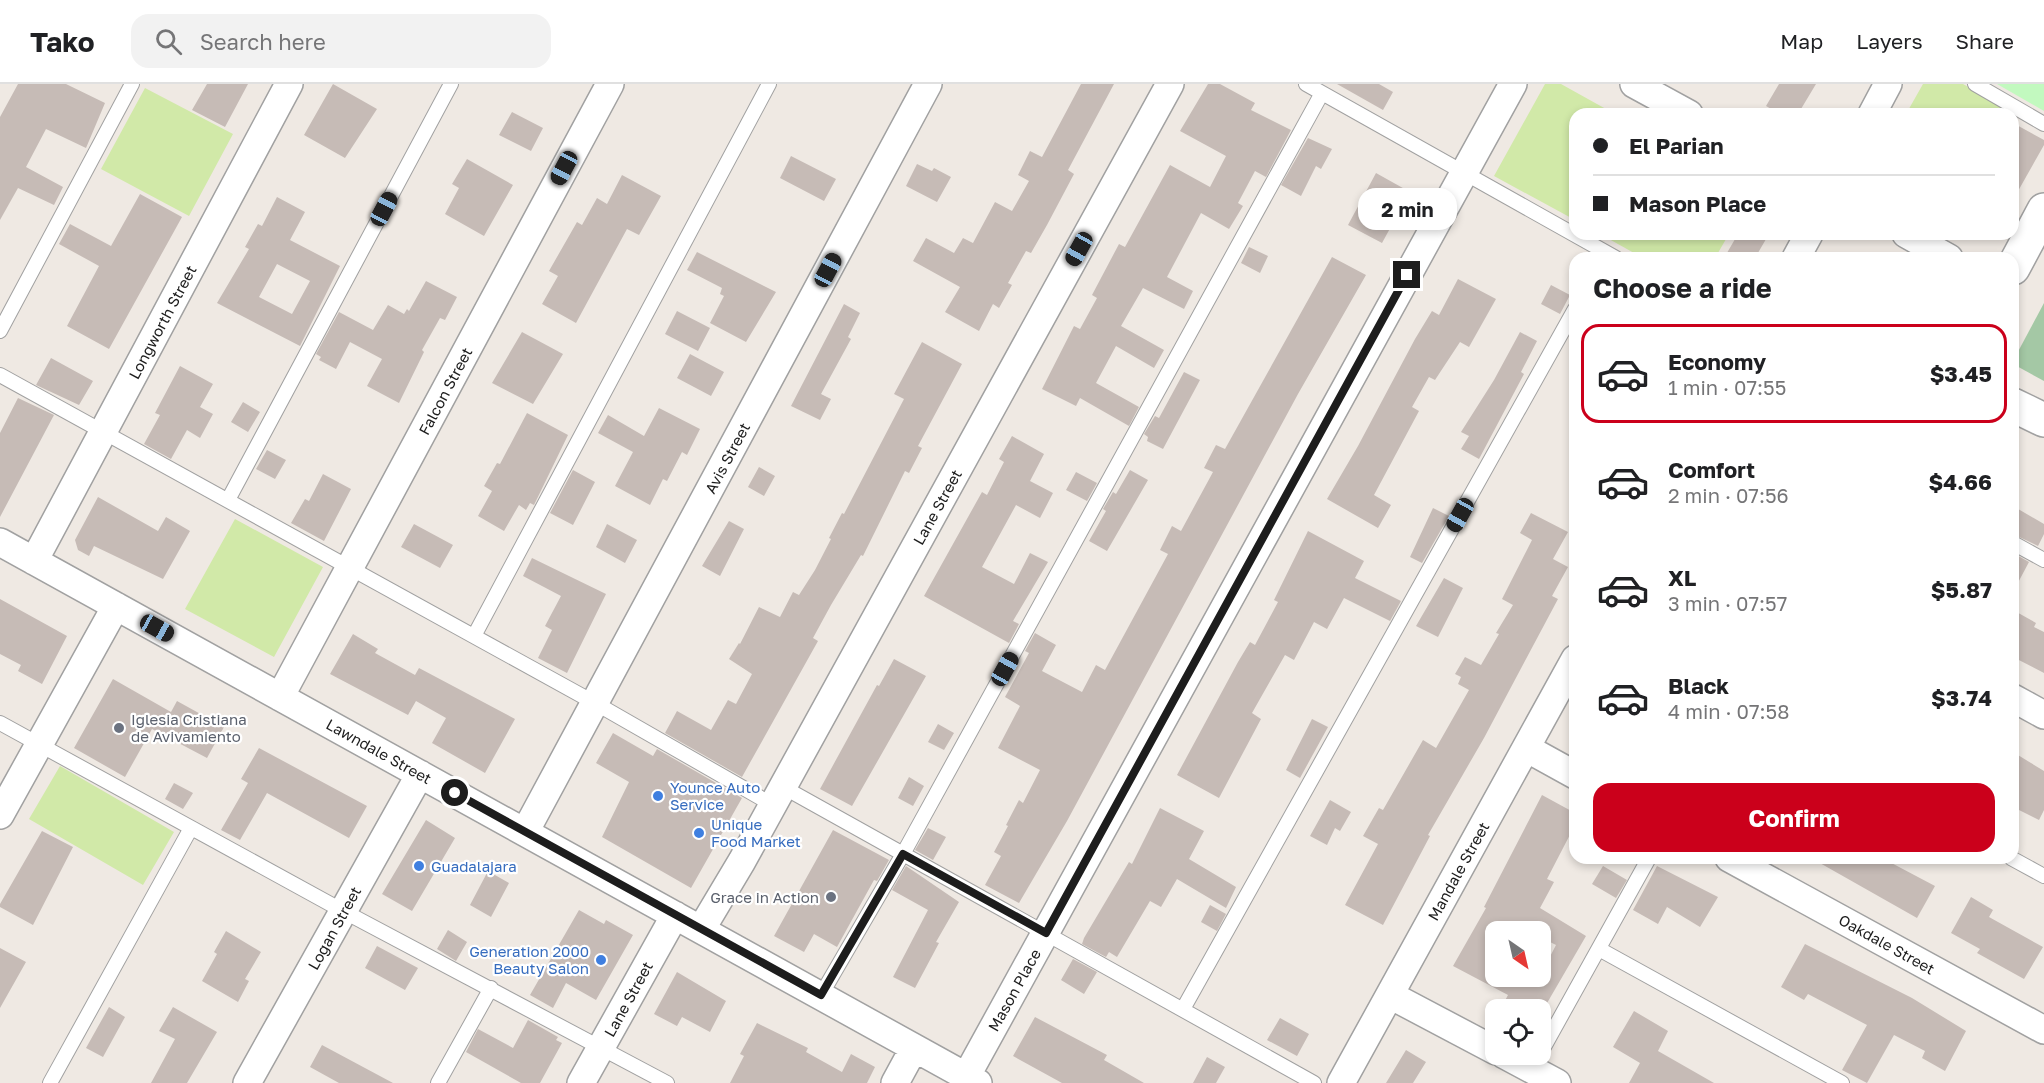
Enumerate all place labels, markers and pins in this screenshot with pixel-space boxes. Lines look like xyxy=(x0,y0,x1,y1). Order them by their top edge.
place label: Iglesia Cristiana de Avivamiento xyxy=(131,710,247,745)
marker: Iglesia Cristiana de Avivamiento xyxy=(112,721,126,735)
place label: Younce Auto Service xyxy=(670,778,760,813)
marker: Younce Auto Service xyxy=(651,789,665,803)
place label: Unique Food Market xyxy=(711,815,801,850)
marker: Unique Food Market xyxy=(692,826,706,840)
place label: Guadalajara xyxy=(431,857,517,875)
marker: Guadalajara xyxy=(412,859,426,873)
place label: Grace in Action xyxy=(710,888,819,906)
marker: Grace in Action xyxy=(824,890,838,904)
place label: Generation 2000 Beauty Salon xyxy=(469,942,589,977)
marker: Generation 2000 Beauty Salon xyxy=(594,953,608,967)

